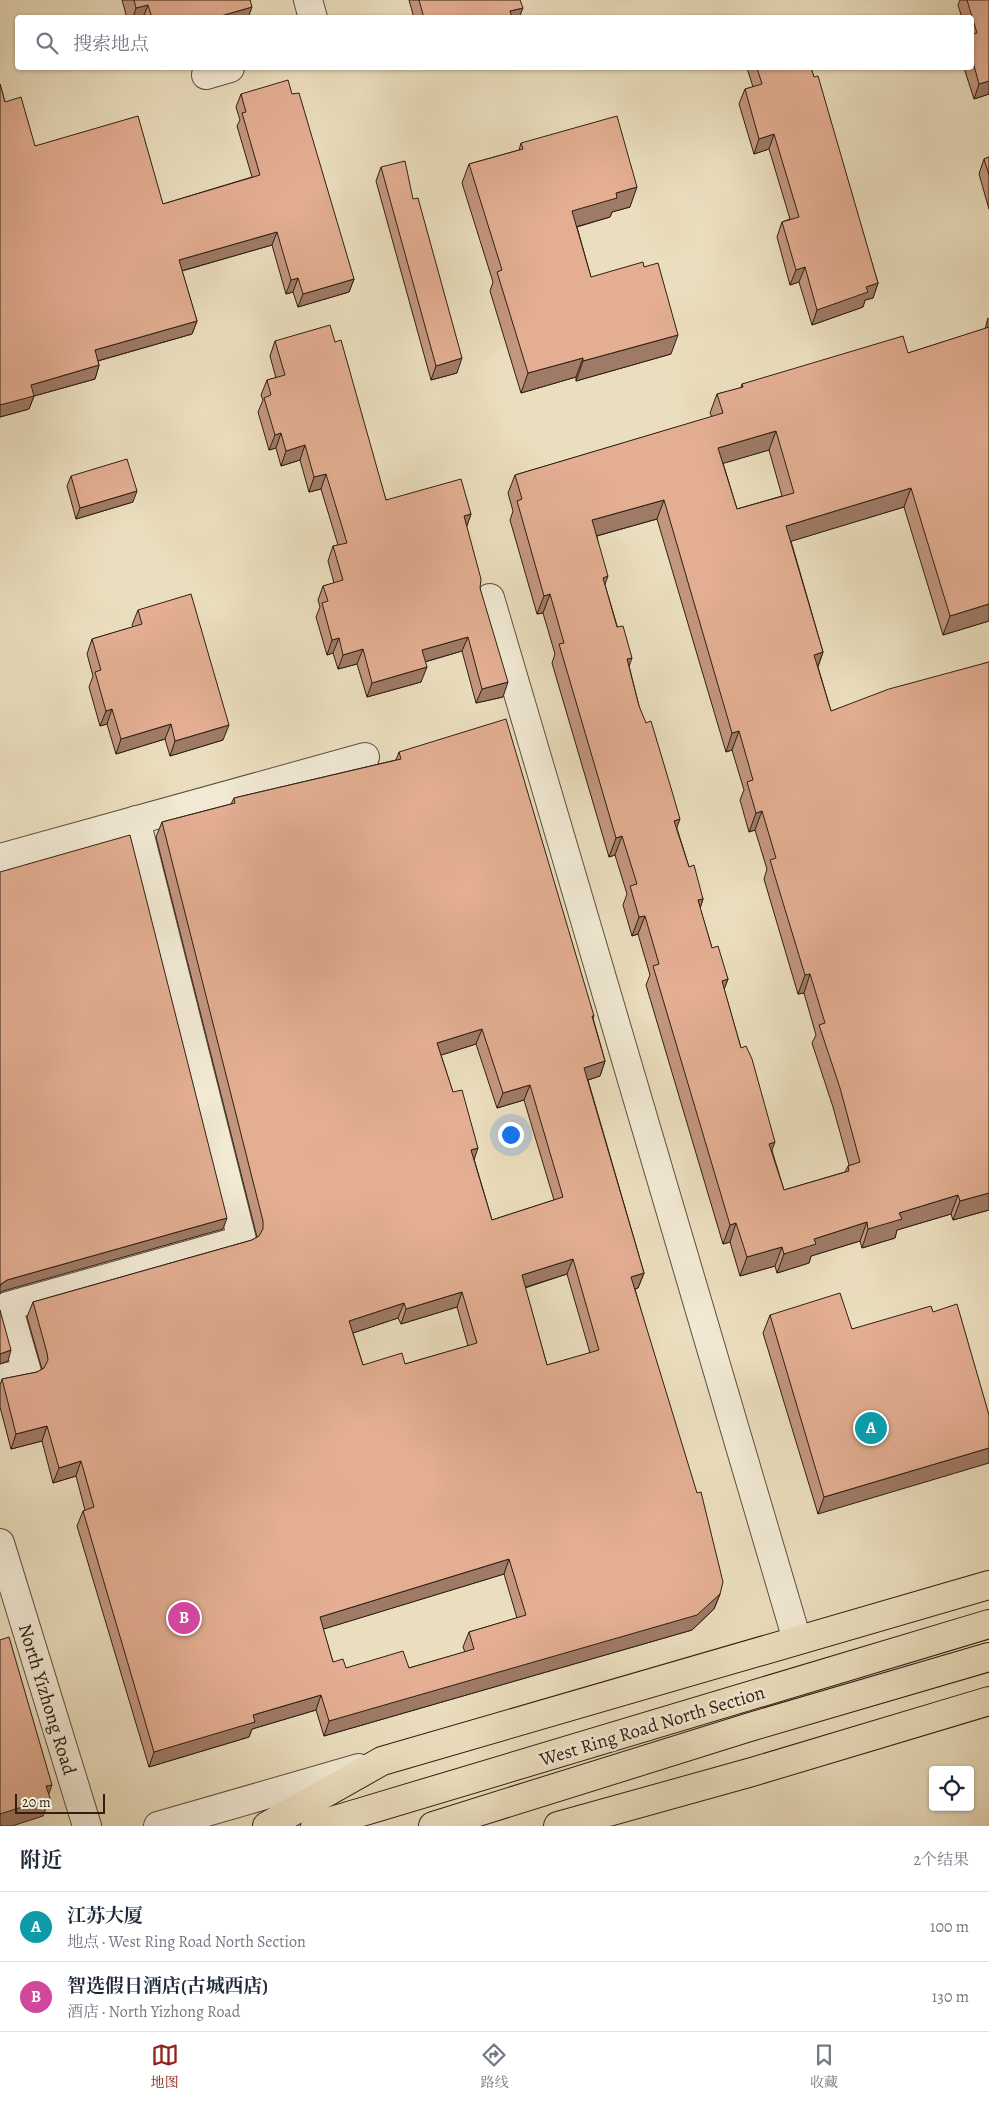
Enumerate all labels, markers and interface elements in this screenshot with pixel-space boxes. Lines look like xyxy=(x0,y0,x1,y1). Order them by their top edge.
search box xyxy=(15,15,974,70)
icon: search xyxy=(33,29,61,57)
text: 搜索地点 xyxy=(73,31,149,57)
your location xyxy=(498,1122,524,1148)
pin: A xyxy=(855,1409,887,1447)
pin: B xyxy=(168,1599,200,1637)
street label: North Yizhong Road xyxy=(12,1621,83,1779)
street label: West Ring Road North Section xyxy=(536,1679,768,1773)
map controls xyxy=(929,1766,974,1811)
button: locate xyxy=(929,1766,974,1811)
scale bar xyxy=(15,1791,105,1814)
text: 20 m xyxy=(22,1793,51,1812)
text: 附近 xyxy=(20,1846,62,1874)
text: 2个结果 xyxy=(913,1849,969,1871)
text: 江苏大厦 xyxy=(67,1903,143,1929)
text: A xyxy=(31,1916,41,1938)
text: 100 m xyxy=(930,1916,969,1938)
text: 地点 · West Ring Road North Section xyxy=(67,1931,306,1953)
text: 智选假日酒店(古城西店) xyxy=(67,1973,268,1999)
text: B xyxy=(31,1986,41,2008)
text: 130 m xyxy=(932,1986,969,2008)
text: 酒店 · North Yizhong Road xyxy=(67,2001,240,2023)
tab: 地图 xyxy=(151,2041,179,2092)
tab: 路线 xyxy=(480,2041,508,2092)
tab: 收藏 xyxy=(810,2041,838,2092)

